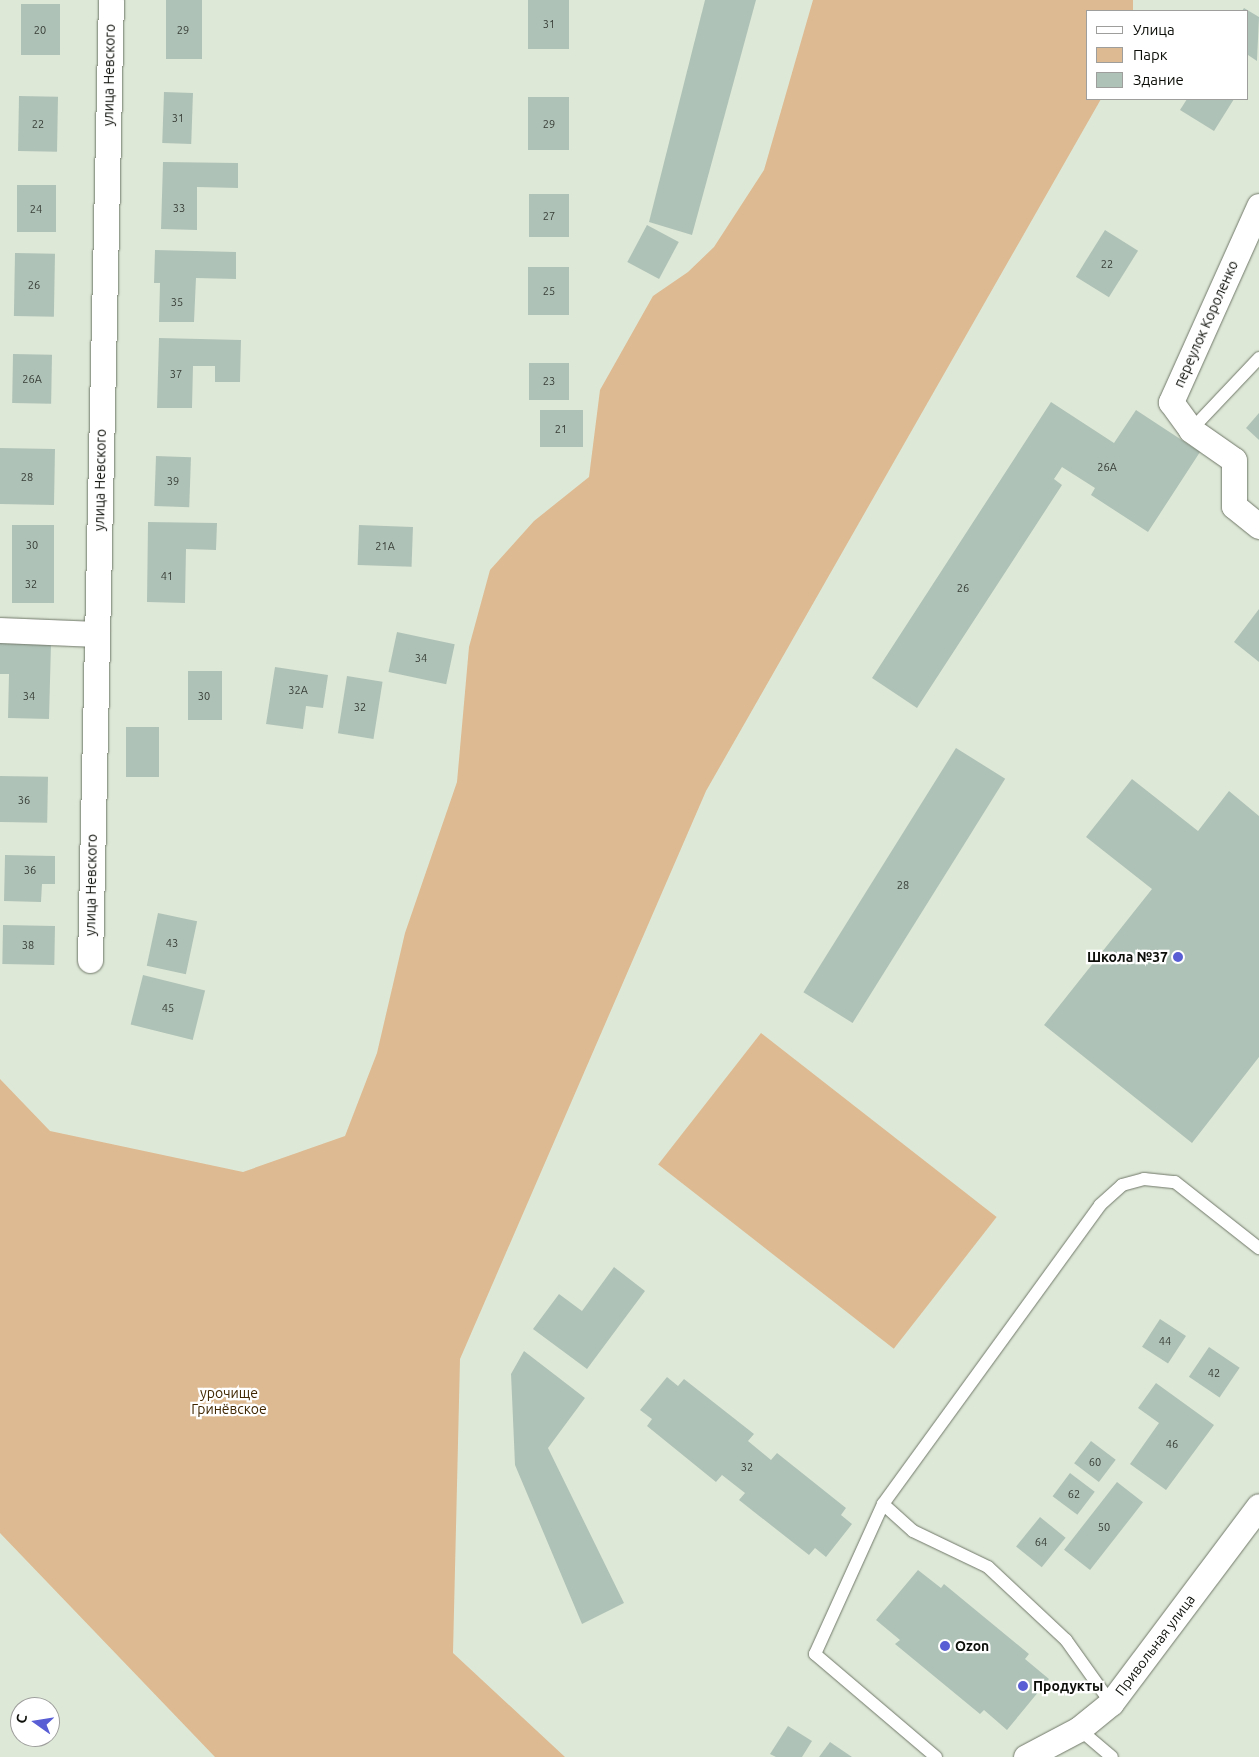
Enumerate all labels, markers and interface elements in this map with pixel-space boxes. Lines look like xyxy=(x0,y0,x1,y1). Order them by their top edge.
legend xyxy=(1086,10,1249,100)
house number: 31 xyxy=(543,17,555,31)
text: Улица xyxy=(1133,21,1175,38)
house number: 20 xyxy=(34,23,46,37)
house number: 29 xyxy=(177,23,189,37)
street label: улица Невского xyxy=(100,24,118,126)
text: Парк xyxy=(1133,46,1168,63)
text: Здание xyxy=(1133,71,1184,88)
house number: 31 xyxy=(172,111,184,125)
house number: 22 xyxy=(32,117,44,131)
house number: 29 xyxy=(543,117,555,131)
house number: 33 xyxy=(173,201,185,215)
house number: 24 xyxy=(30,202,42,216)
house number: 27 xyxy=(543,209,555,223)
house number: 22 xyxy=(1101,257,1113,271)
street label: переулок Короленко xyxy=(1170,258,1242,390)
house number: 26 xyxy=(28,278,40,292)
house number: 25 xyxy=(543,284,555,298)
house number: 35 xyxy=(171,295,183,309)
house number: 37 xyxy=(170,367,182,381)
house number: 26А xyxy=(22,372,42,386)
house number: 23 xyxy=(543,374,555,388)
house number: 21 xyxy=(555,422,567,436)
street label: улица Невского xyxy=(91,429,109,531)
house number: 26А xyxy=(1097,460,1117,474)
house number: 28 xyxy=(21,470,33,484)
house number: 39 xyxy=(167,474,179,488)
house number: 30 xyxy=(26,538,38,552)
house number: 21А xyxy=(375,539,395,553)
house number: 41 xyxy=(161,569,173,583)
house number: 32 xyxy=(25,577,37,591)
house number: 26 xyxy=(957,581,969,595)
house number: 34 xyxy=(415,651,427,665)
house number: 32А xyxy=(288,683,308,697)
house number: 34 xyxy=(23,689,35,703)
house number: 30 xyxy=(198,689,210,703)
house number: 32 xyxy=(354,700,366,714)
house number: 36 xyxy=(18,793,30,807)
street label: улица Невского xyxy=(82,834,100,936)
house number: 36 xyxy=(24,863,36,877)
house number: 28 xyxy=(897,878,909,892)
house number: 43 xyxy=(166,936,178,950)
house number: 38 xyxy=(22,938,34,952)
place label: Школа №37 xyxy=(1087,949,1168,965)
marker: Школа №37 xyxy=(1172,951,1184,963)
house number: 45 xyxy=(162,1001,174,1015)
house number: 44 xyxy=(1159,1334,1171,1348)
house number: 42 xyxy=(1208,1366,1220,1380)
park label: урочище Гринёвское xyxy=(191,1385,267,1418)
house number: 46 xyxy=(1166,1437,1178,1451)
house number: 60 xyxy=(1089,1455,1101,1469)
house number: 32 xyxy=(741,1460,753,1474)
house number: 62 xyxy=(1068,1487,1080,1501)
house number: 50 xyxy=(1098,1520,1110,1534)
house number: 64 xyxy=(1035,1535,1047,1549)
street label: Привольная улица xyxy=(1112,1591,1198,1699)
place label: Ozon xyxy=(955,1638,989,1654)
marker: Ozon xyxy=(939,1640,951,1652)
place label: Продукты xyxy=(1033,1678,1103,1694)
marker: Продукты xyxy=(1017,1680,1029,1692)
north arrow xyxy=(10,1697,60,1747)
text: С xyxy=(13,1713,30,1725)

